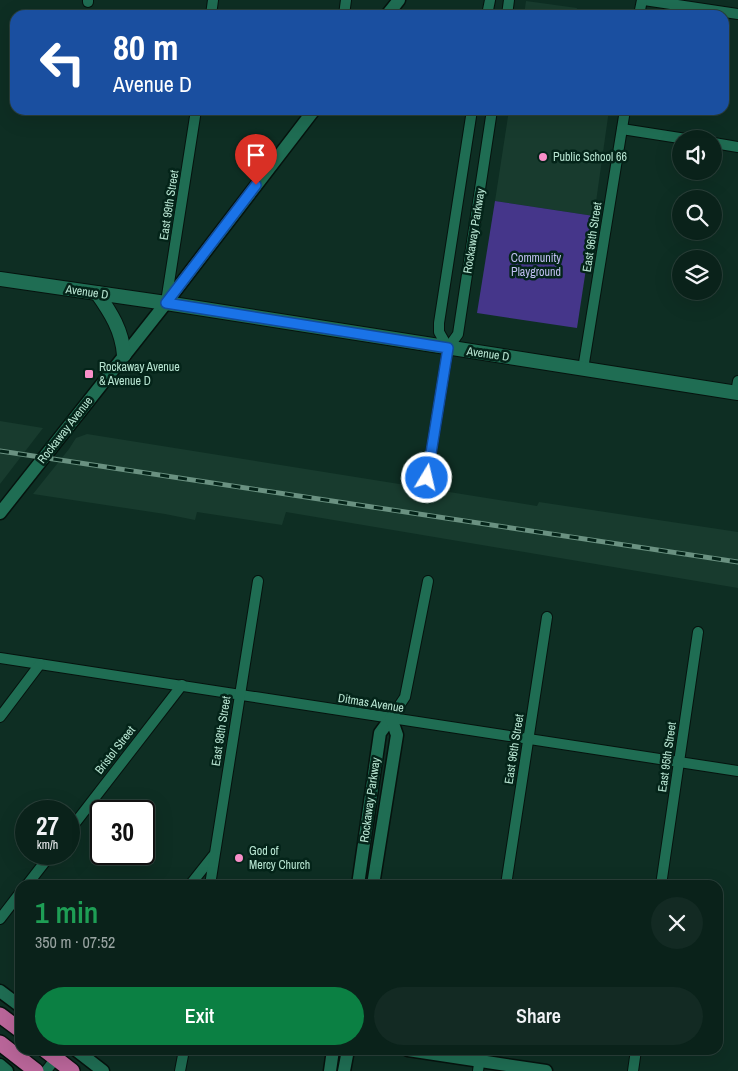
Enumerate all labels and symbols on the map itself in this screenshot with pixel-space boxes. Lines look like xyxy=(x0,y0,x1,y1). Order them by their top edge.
pin xyxy=(235,134,277,185)
place label: Public School 66 xyxy=(553,149,627,165)
marker: Public School 66 xyxy=(537,151,549,163)
street label: East 99th Street xyxy=(156,169,182,241)
street label: Rockaway Parkway xyxy=(459,187,489,275)
street label: East 96th Street xyxy=(579,201,605,273)
park label: Community Playground xyxy=(511,250,561,280)
street label: Avenue D xyxy=(64,281,109,303)
street label: Avenue D xyxy=(465,343,510,365)
place label: Rockaway Avenue & Avenue D xyxy=(99,359,180,389)
marker: Rockaway Avenue & Avenue D xyxy=(83,368,95,380)
street label: Rockaway Avenue xyxy=(34,393,96,467)
position arrow xyxy=(400,451,452,503)
street label: Ditmas Avenue xyxy=(337,690,405,716)
street label: East 98th Street xyxy=(208,695,234,767)
street label: East 96th Street xyxy=(501,713,527,785)
street label: East 95th Street xyxy=(654,721,680,793)
street label: Bristol Street xyxy=(91,722,139,777)
street label: Rockaway Parkway xyxy=(356,756,384,844)
speed limit sign: 30 xyxy=(90,800,155,865)
place label: God of Mercy Church xyxy=(249,843,310,873)
marker: God of Mercy Church xyxy=(233,852,245,864)

